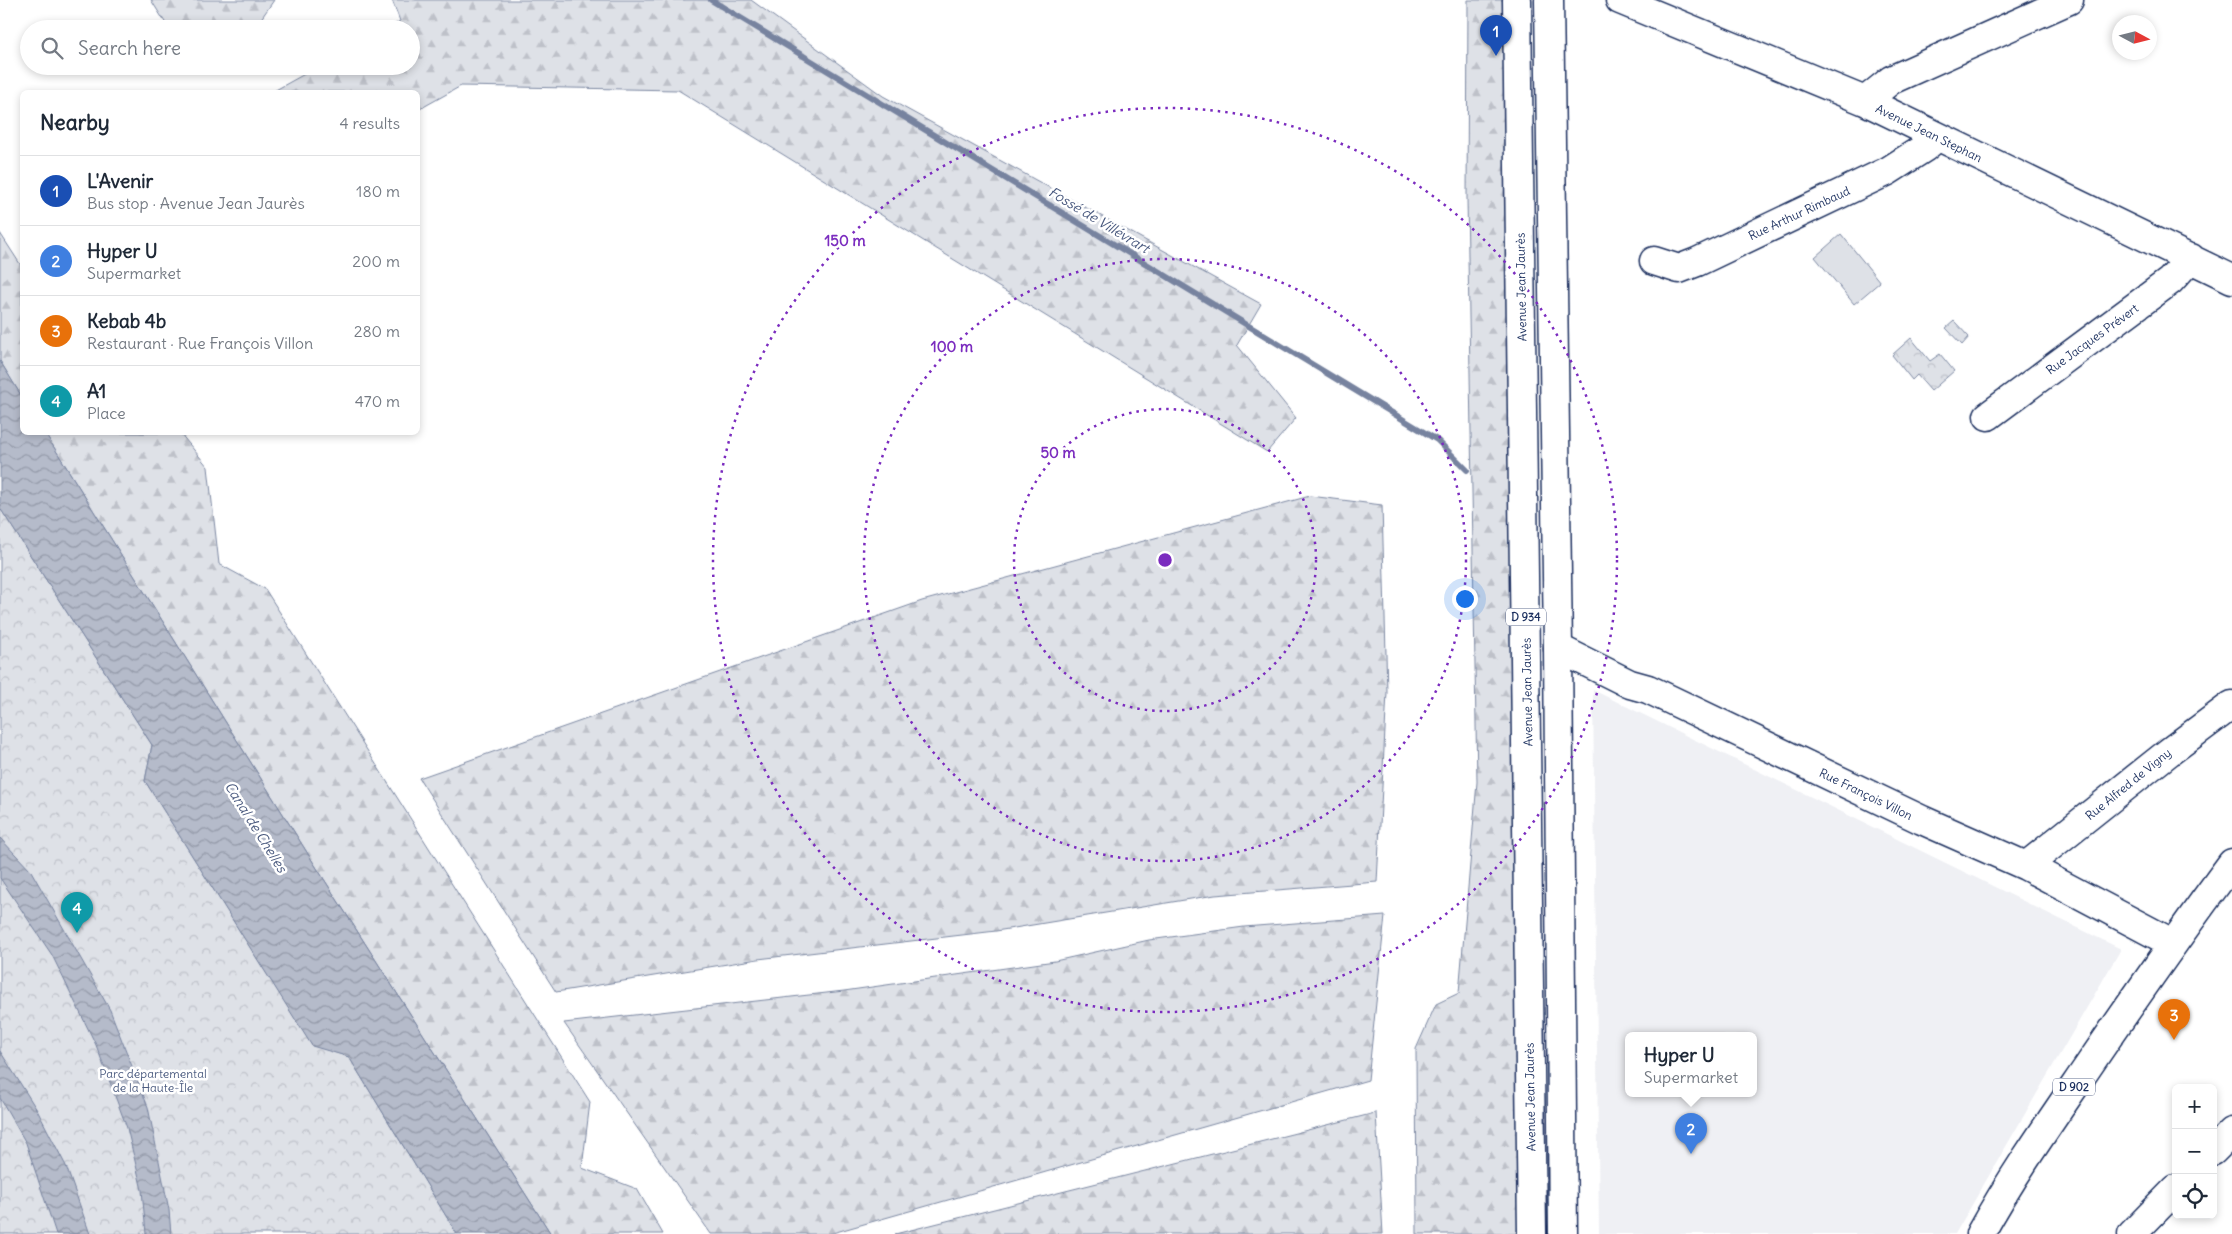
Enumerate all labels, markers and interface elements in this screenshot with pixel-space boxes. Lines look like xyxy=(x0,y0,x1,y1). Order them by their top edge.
pin: 1 xyxy=(1480,15,1512,56)
north arrow xyxy=(2112,15,2157,60)
search box xyxy=(20,20,420,75)
icon: search xyxy=(38,34,66,62)
text: Search here xyxy=(78,36,181,60)
street label: Avenue Jean Stephan xyxy=(1873,101,1985,165)
text: Nearby xyxy=(40,109,110,136)
text: 4 results xyxy=(339,113,400,133)
text: L'Avenir xyxy=(87,169,153,193)
text: 1 xyxy=(53,181,59,201)
text: 180 m xyxy=(356,181,400,201)
water label: Fossé de Villévrart xyxy=(1045,183,1155,258)
street label: Rue Arthur Rimbaud xyxy=(1746,183,1852,243)
text: Bus stop · Avenue Jean Jaurès xyxy=(87,193,305,213)
text: 150 m xyxy=(824,231,866,250)
street label: Avenue Jean Jaurès xyxy=(1513,233,1529,341)
text: Hyper U xyxy=(87,239,158,263)
text: 2 xyxy=(52,251,60,271)
text: 200 m xyxy=(352,251,400,271)
text: Supermarket xyxy=(87,263,181,283)
street label: Rue Jacques Prévert xyxy=(2043,300,2141,378)
text: Kebab 4b xyxy=(87,309,166,333)
text: 3 xyxy=(51,321,61,341)
text: 280 m xyxy=(354,321,400,341)
text: Restaurant · Rue François Villon xyxy=(87,333,313,353)
text: 100 m xyxy=(931,337,973,356)
text: A1 xyxy=(87,379,106,403)
text: 4 xyxy=(51,391,61,411)
text: 470 m xyxy=(355,391,400,411)
text: Place xyxy=(87,403,126,423)
text: 50 m xyxy=(1040,443,1076,462)
centre of rings xyxy=(1156,551,1174,569)
your location xyxy=(1452,586,1478,612)
road number: D 934 xyxy=(1506,608,1546,626)
street label: Avenue Jean Jaurès xyxy=(1519,638,1535,746)
street label: Rue Alfred de Vigny xyxy=(2082,745,2174,823)
street label: Rue François Villon xyxy=(1817,765,1915,823)
water label: Canal de Chelles xyxy=(221,778,292,877)
pin: 4 xyxy=(61,892,93,933)
pin: 3 xyxy=(2158,999,2190,1040)
popup xyxy=(1625,1032,1757,1097)
street label: Avenue Jean Jaurès xyxy=(1522,1043,1538,1151)
text: Hyper U xyxy=(1644,1043,1715,1067)
park label: Parc départemental de la Haute-Île xyxy=(99,1066,207,1095)
text: Supermarket xyxy=(1644,1067,1738,1087)
road number: D 902 xyxy=(2053,1078,2095,1096)
map controls xyxy=(2172,1084,2217,1219)
button: + xyxy=(2172,1084,2217,1129)
pin: 2 xyxy=(1675,1113,1707,1154)
button: − xyxy=(2172,1129,2217,1174)
button: locate xyxy=(2172,1174,2217,1219)

